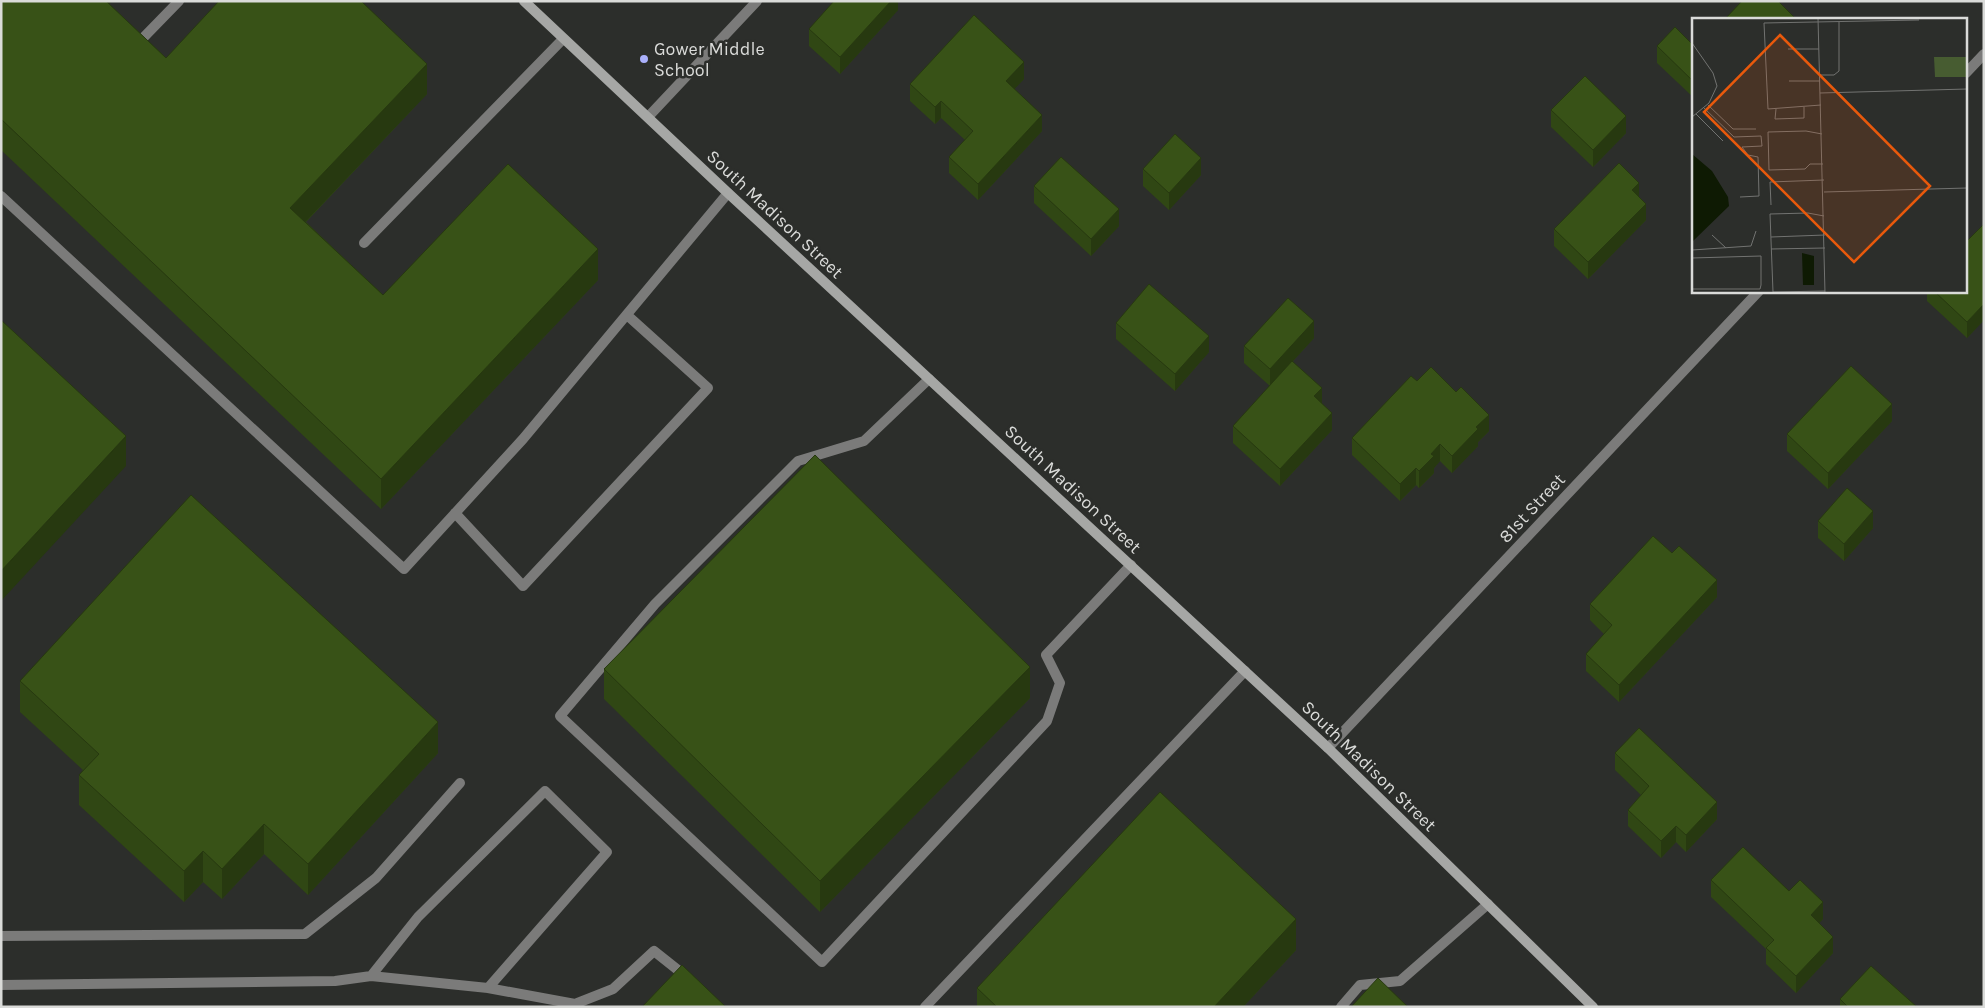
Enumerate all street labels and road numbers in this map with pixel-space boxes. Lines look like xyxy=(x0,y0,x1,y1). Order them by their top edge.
street label: South Madison Street xyxy=(702,145,848,283)
street label: South Madison Street xyxy=(1000,420,1146,558)
street label: 81st Street xyxy=(1494,469,1570,547)
street label: South Madison Street xyxy=(1297,696,1441,836)

